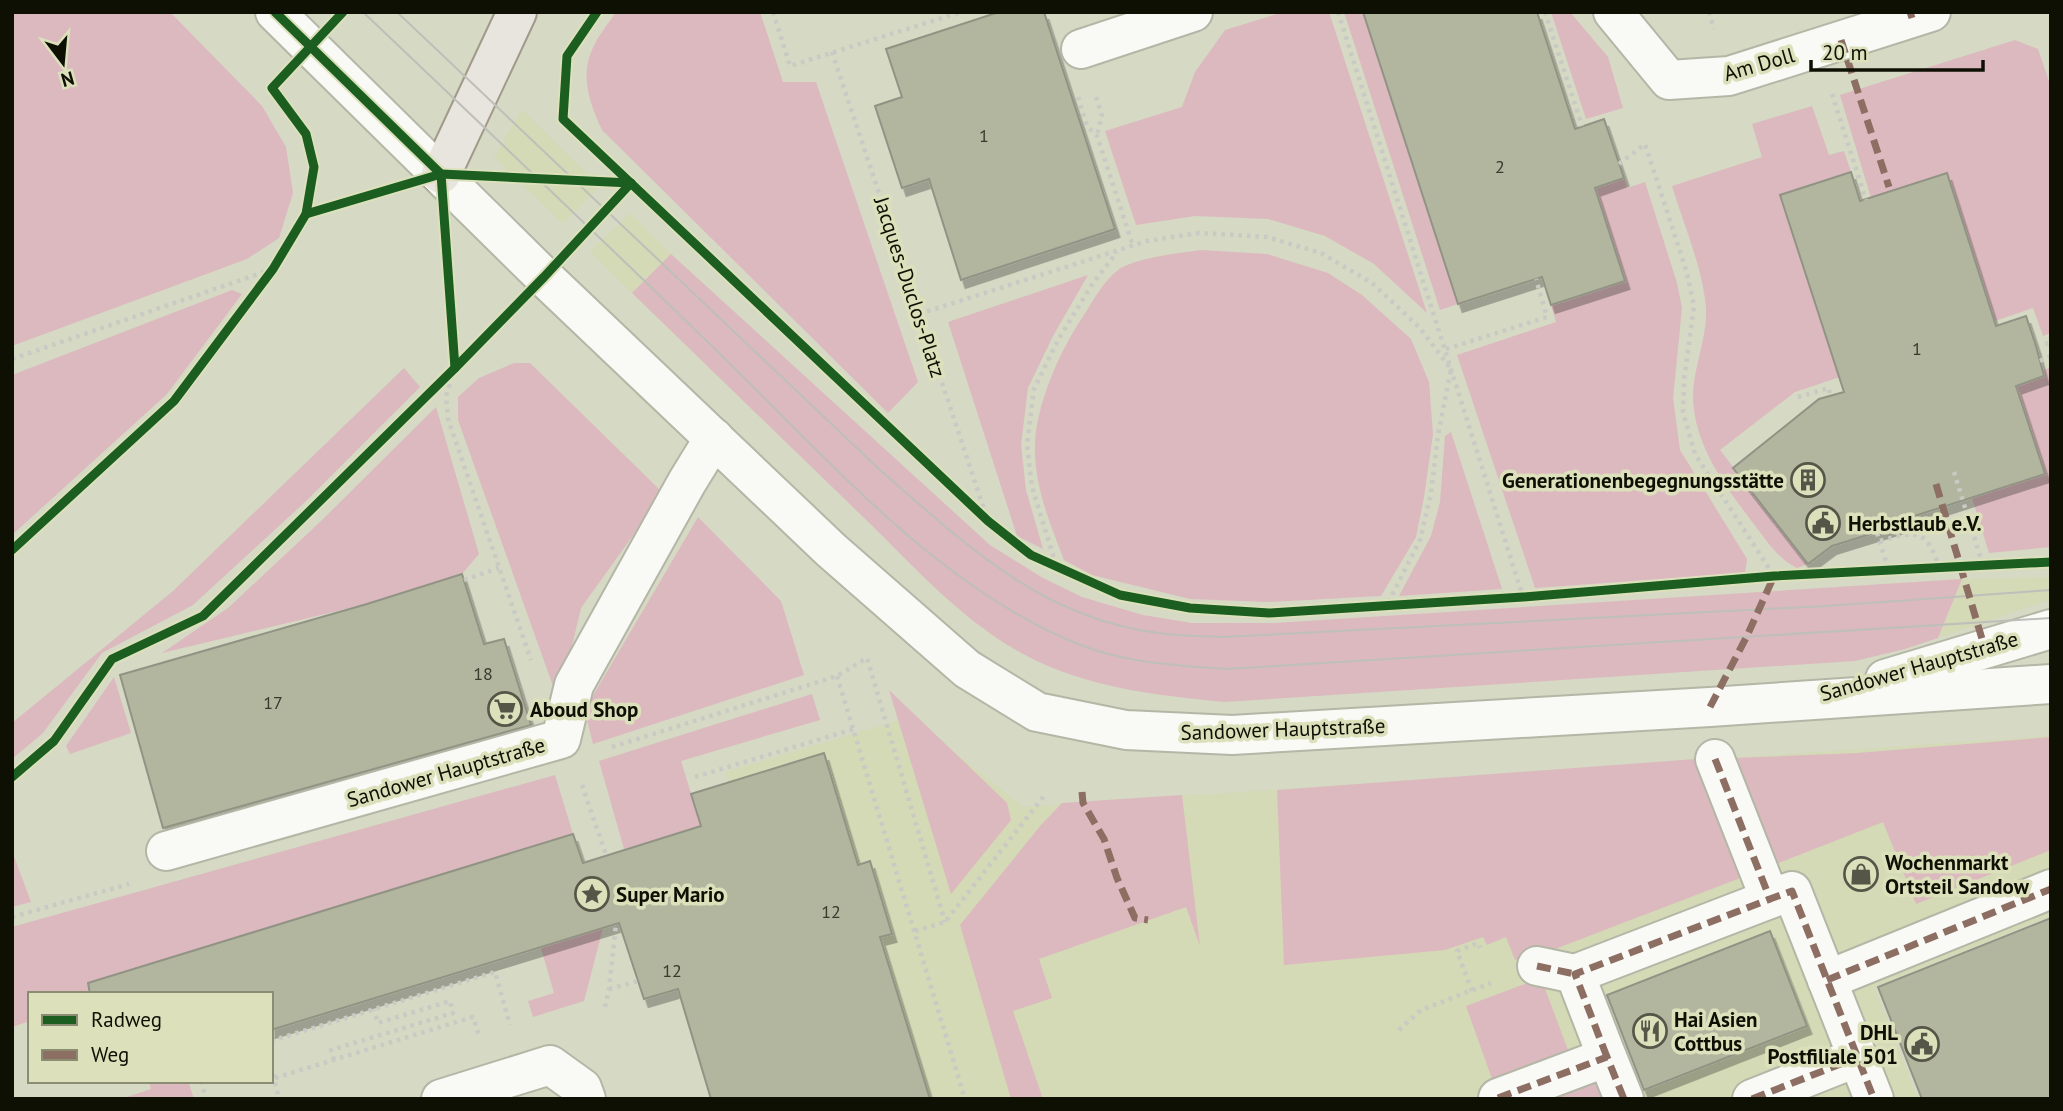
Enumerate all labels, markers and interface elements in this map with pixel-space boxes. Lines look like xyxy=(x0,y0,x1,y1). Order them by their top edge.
north arrow xyxy=(28,28,98,98)
scale bar xyxy=(1811,28,1982,72)
text: 20 m xyxy=(1822,39,1868,66)
street label: Am Doll xyxy=(1721,41,1797,87)
text: N xyxy=(58,66,77,93)
house number: 1 xyxy=(979,124,989,147)
house number: 2 xyxy=(1495,155,1505,178)
street label: Jacques-Duclos-Platz xyxy=(868,192,952,381)
house number: 1 xyxy=(1912,337,1922,360)
building icon: Generationenbegegnungsstätte xyxy=(1789,461,1827,499)
place label: Generationenbegegnungsstätte xyxy=(1502,467,1784,494)
public building icon: Herbstlaub e.V. xyxy=(1804,504,1842,542)
place label: Herbstlaub e.V. xyxy=(1848,510,1982,537)
street label: Sandower Hauptstraße xyxy=(1817,625,2021,707)
house number: 18 xyxy=(473,662,493,685)
supermarket icon: Aboud Shop xyxy=(486,690,524,728)
house number: 17 xyxy=(263,691,283,714)
place label: Aboud Shop xyxy=(530,696,638,723)
street label: Sandower Hauptstraße xyxy=(1180,712,1386,746)
street label: Sandower Hauptstraße xyxy=(344,731,548,813)
place label: Wochenmarkt Ortsteil Sandow xyxy=(1885,849,2030,900)
shop icon: Wochenmarkt Ortsteil Sandow xyxy=(1842,855,1880,893)
place icon: Super Mario xyxy=(573,875,611,913)
place label: Super Mario xyxy=(616,881,725,908)
house number: 12 xyxy=(821,900,841,923)
house number: 12 xyxy=(662,959,682,982)
legend xyxy=(28,992,273,1083)
text: Radweg xyxy=(91,1006,162,1033)
place label: Hai Asien Cottbus xyxy=(1674,1006,1758,1057)
restaurant icon: Hai Asien Cottbus xyxy=(1631,1012,1669,1050)
place label: DHL Postfiliale 501 xyxy=(1768,1019,1898,1070)
public building icon: DHL Postfiliale 501 xyxy=(1903,1025,1941,1063)
text: Weg xyxy=(91,1041,129,1068)

